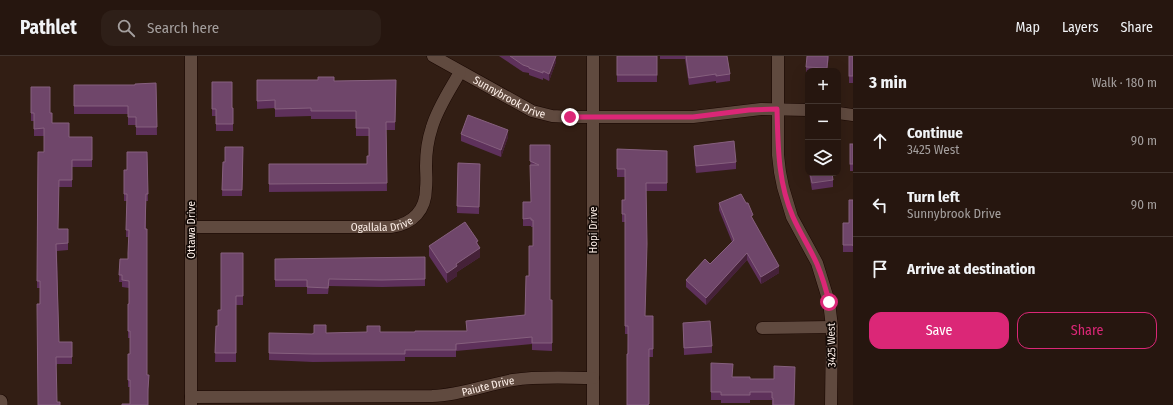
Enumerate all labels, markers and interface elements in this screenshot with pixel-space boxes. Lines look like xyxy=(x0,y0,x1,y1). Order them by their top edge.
search box xyxy=(101,10,381,46)
text: Pathlet xyxy=(20,16,77,39)
icon: search xyxy=(115,17,137,39)
text: Search here xyxy=(147,19,219,37)
text: Map xyxy=(1016,19,1040,36)
text: Layers xyxy=(1062,19,1098,36)
text: Share xyxy=(1120,19,1153,36)
map controls xyxy=(805,68,841,176)
button: + xyxy=(805,68,841,104)
text: 3 min xyxy=(869,72,907,93)
street label: Sunnybrook Drive xyxy=(471,74,547,121)
text: Walk · 180 m xyxy=(1092,75,1157,90)
button: − xyxy=(805,104,841,140)
route end xyxy=(561,108,579,126)
text: Continue xyxy=(907,124,963,142)
icon: ahead xyxy=(869,130,891,152)
text: 90 m xyxy=(1131,133,1157,148)
button: layers xyxy=(805,140,841,176)
text: 3425 West xyxy=(907,142,960,157)
text: Turn left xyxy=(907,188,960,206)
icon: left xyxy=(869,194,891,216)
text: 90 m xyxy=(1131,197,1157,212)
street label: Ottawa Drive xyxy=(185,201,198,259)
text: Sunnybrook Drive xyxy=(907,206,1001,221)
street label: Hopi Drive xyxy=(587,207,600,253)
street label: Ogallala Drive xyxy=(351,214,415,234)
icon: arrive xyxy=(869,258,891,280)
text: Arrive at destination xyxy=(907,260,1035,278)
route start xyxy=(820,293,838,311)
button: Save xyxy=(869,312,1009,349)
button: Share xyxy=(1017,312,1157,349)
street label: 3425 West xyxy=(825,322,838,367)
street label: Paiute Drive xyxy=(460,374,515,399)

